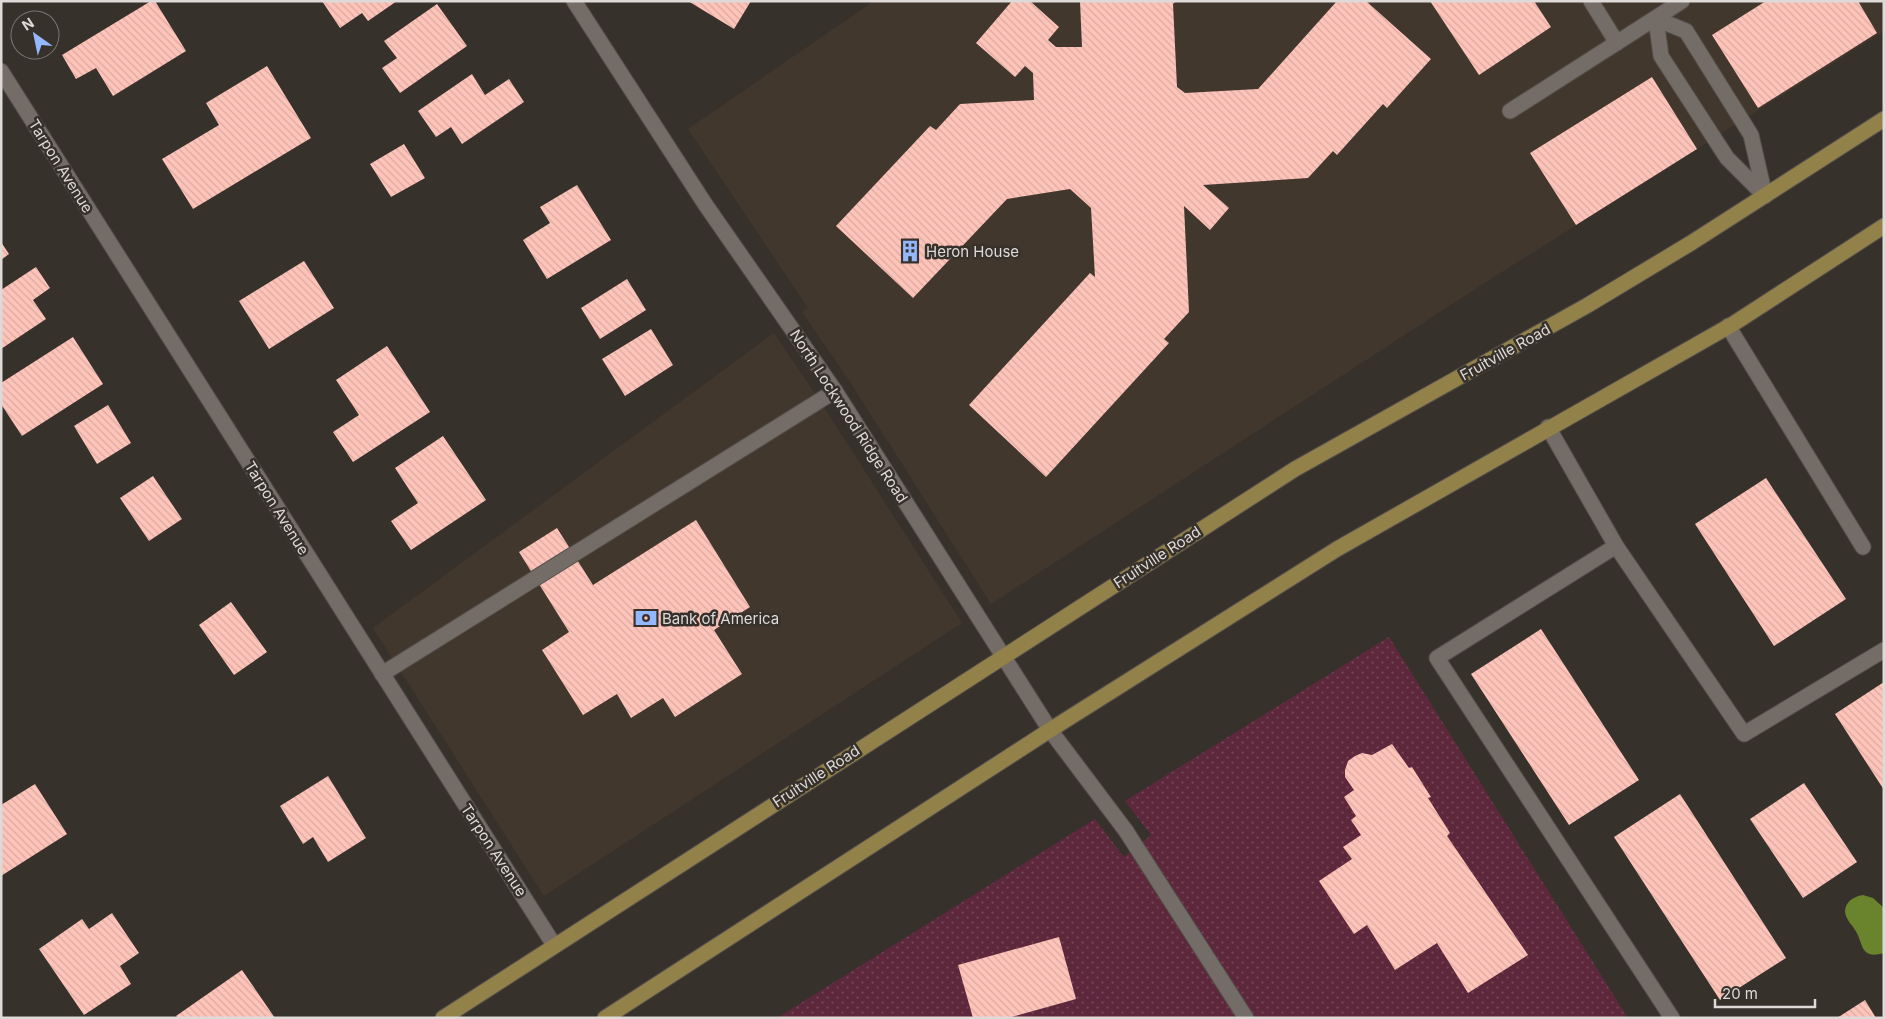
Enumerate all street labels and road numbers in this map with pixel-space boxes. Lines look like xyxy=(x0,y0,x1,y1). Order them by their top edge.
street label: Tarpon Avenue xyxy=(25,116,97,216)
street label: Fruitville Road xyxy=(1457,319,1553,385)
street label: North Lockwood Ridge Road xyxy=(786,326,912,506)
street label: Tarpon Avenue xyxy=(241,458,313,558)
street label: Fruitville Road xyxy=(1110,522,1204,592)
street label: Fruitville Road xyxy=(769,741,863,811)
street label: Tarpon Avenue xyxy=(457,800,531,900)

